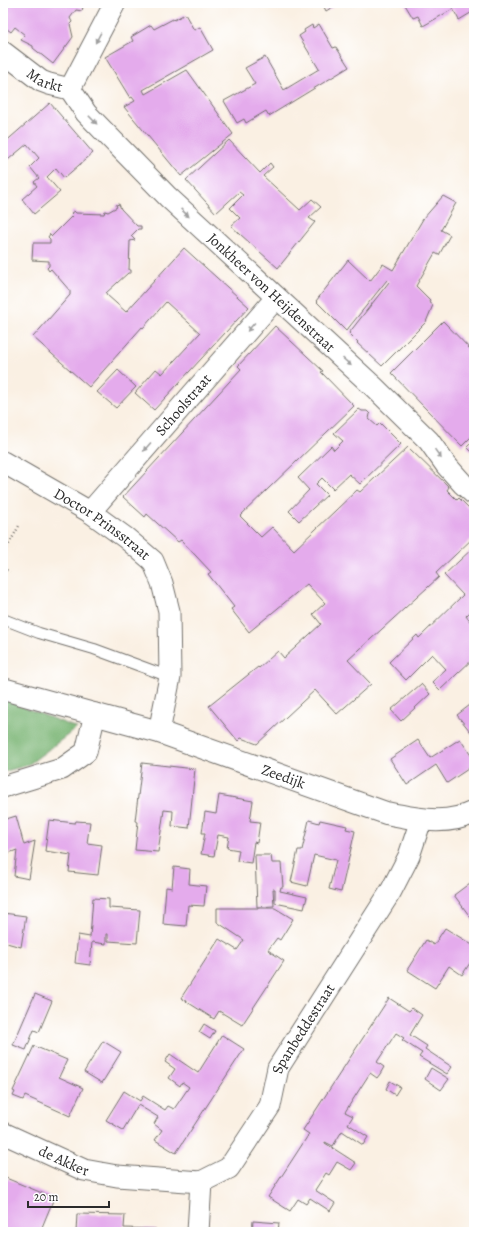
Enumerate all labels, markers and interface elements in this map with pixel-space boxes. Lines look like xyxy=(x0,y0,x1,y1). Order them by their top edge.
one-way arrow xyxy=(94,32,101,44)
street label: Markt xyxy=(22,64,65,97)
one-way arrow xyxy=(89,115,98,125)
one-way arrow xyxy=(180,208,190,217)
street label: Jonkheer von Heijdenstraat xyxy=(203,228,340,357)
one-way arrow xyxy=(246,322,255,333)
one-way arrow xyxy=(341,357,352,366)
street label: Schoolstraat xyxy=(151,369,216,440)
one-way arrow xyxy=(143,441,152,452)
one-way arrow xyxy=(434,448,442,459)
street label: Doctor Prinsstraat xyxy=(50,483,155,564)
street label: Zeedijk xyxy=(259,759,309,794)
street label: Spanbeddestraat xyxy=(267,980,339,1075)
street label: de Akker xyxy=(36,1141,91,1181)
scale bar xyxy=(28,1183,109,1209)
text: 20 m xyxy=(34,1189,58,1205)

